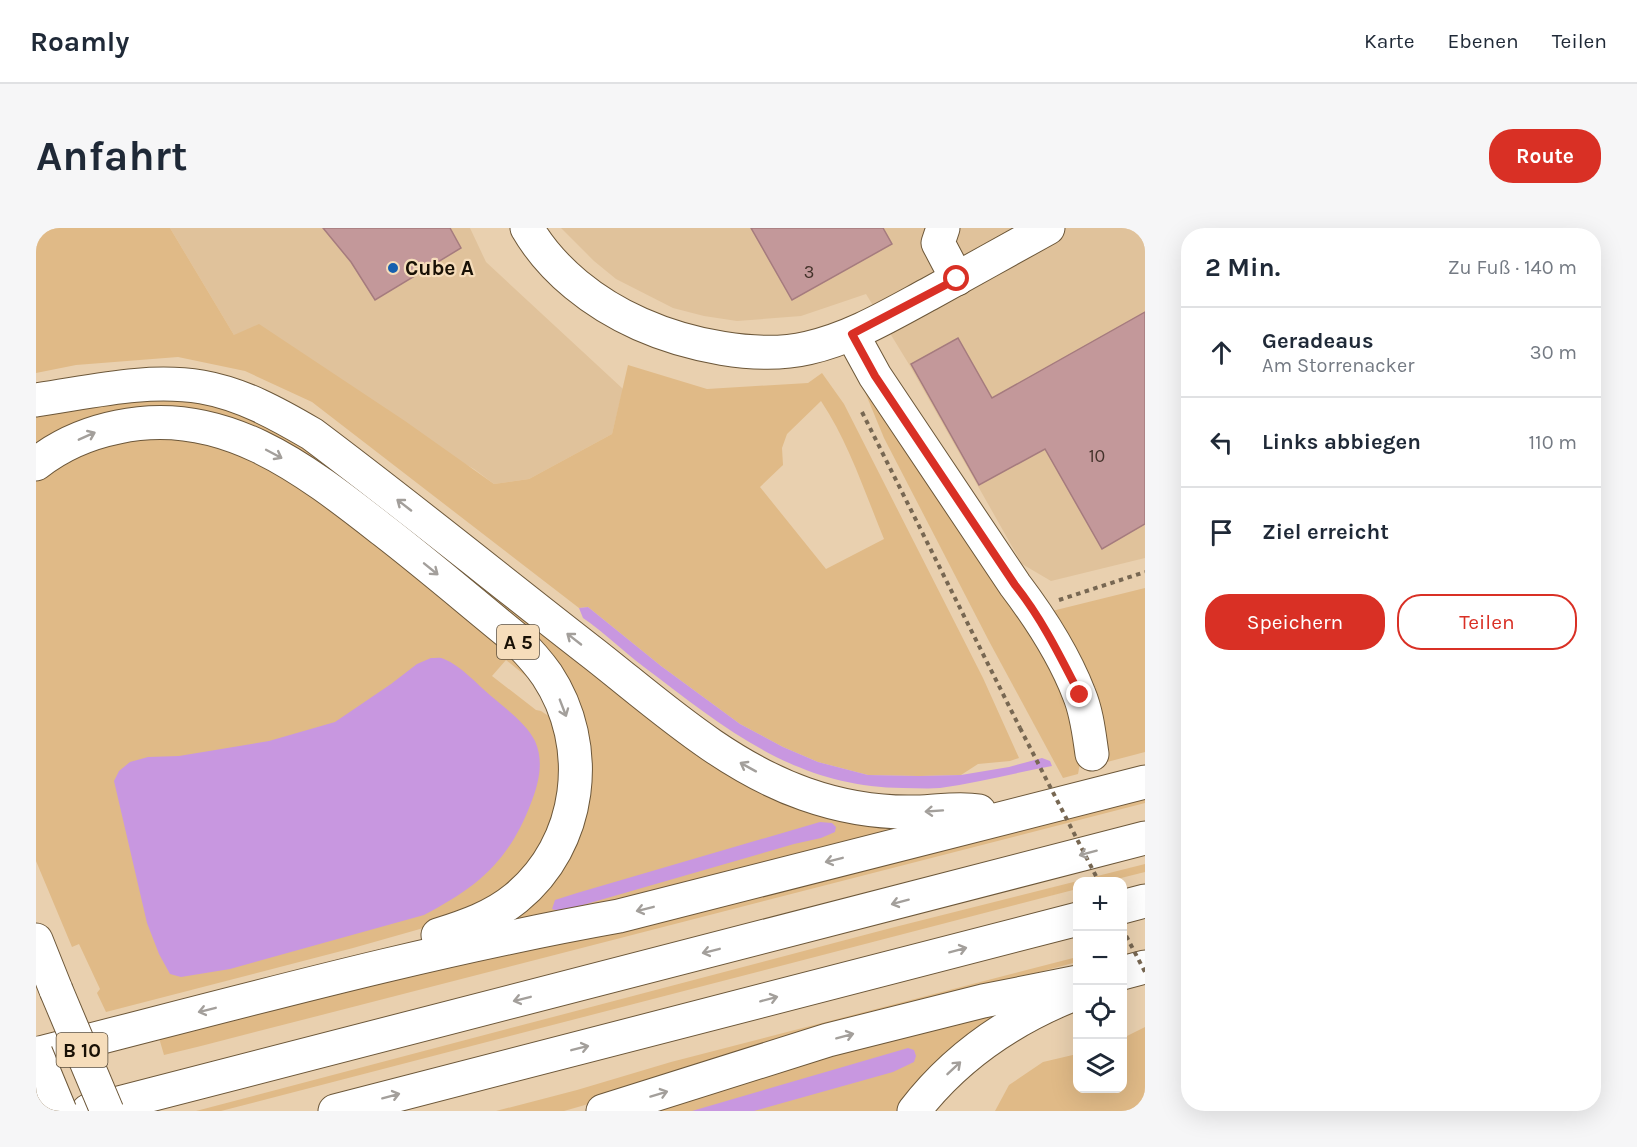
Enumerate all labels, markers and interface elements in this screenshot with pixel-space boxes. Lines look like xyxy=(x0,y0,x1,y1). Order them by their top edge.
text: Roamly xyxy=(30,25,129,58)
text: Karte xyxy=(1364,29,1415,53)
text: Ebenen xyxy=(1448,29,1519,53)
text: Teilen xyxy=(1552,29,1607,53)
button: Route xyxy=(1489,129,1601,183)
text: Anfahrt xyxy=(36,131,188,181)
text: 2 Min. xyxy=(1205,252,1280,283)
place label: Cube A xyxy=(405,256,474,280)
text: Zu Fuß · 140 m xyxy=(1448,256,1577,279)
marker: Cube A xyxy=(386,261,400,275)
house number: 3 xyxy=(804,261,814,283)
route start xyxy=(943,265,969,291)
text: Geradeaus xyxy=(1262,328,1374,354)
icon: ahead xyxy=(1205,336,1238,369)
text: 30 m xyxy=(1530,341,1577,364)
text: Am Storrenacker xyxy=(1262,354,1414,377)
icon: left xyxy=(1205,426,1238,459)
one-way arrow xyxy=(77,429,95,441)
text: Links abbiegen xyxy=(1262,429,1421,455)
text: 110 m xyxy=(1528,431,1577,454)
house number: 10 xyxy=(1089,445,1105,467)
one-way arrow xyxy=(264,449,282,460)
one-way arrow xyxy=(396,499,412,512)
icon: arrive xyxy=(1205,516,1238,549)
text: Ziel erreicht xyxy=(1262,519,1389,545)
one-way arrow xyxy=(423,562,439,575)
button: Speichern xyxy=(1205,594,1385,650)
button: Teilen xyxy=(1397,594,1577,650)
road number: A 5 xyxy=(497,625,539,659)
one-way arrow xyxy=(566,632,582,645)
route end xyxy=(1066,681,1092,707)
one-way arrow xyxy=(559,698,570,717)
one-way arrow xyxy=(740,761,757,773)
one-way arrow xyxy=(925,806,945,817)
one-way arrow xyxy=(1079,847,1098,859)
one-way arrow xyxy=(825,855,844,867)
map controls xyxy=(1073,877,1127,1093)
button: + xyxy=(1073,877,1127,931)
one-way arrow xyxy=(890,896,909,908)
one-way arrow xyxy=(636,904,655,915)
button: − xyxy=(1073,931,1127,985)
one-way arrow xyxy=(948,943,967,955)
one-way arrow xyxy=(702,945,721,957)
button: locate xyxy=(1073,985,1127,1039)
one-way arrow xyxy=(759,993,778,1004)
one-way arrow xyxy=(513,994,532,1005)
one-way arrow xyxy=(197,1005,216,1017)
one-way arrow xyxy=(835,1030,854,1041)
road number: B 10 xyxy=(56,1033,108,1067)
button: layers xyxy=(1073,1039,1127,1093)
one-way arrow xyxy=(570,1041,589,1053)
one-way arrow xyxy=(946,1061,961,1075)
one-way arrow xyxy=(649,1088,668,1099)
one-way arrow xyxy=(381,1090,400,1102)

